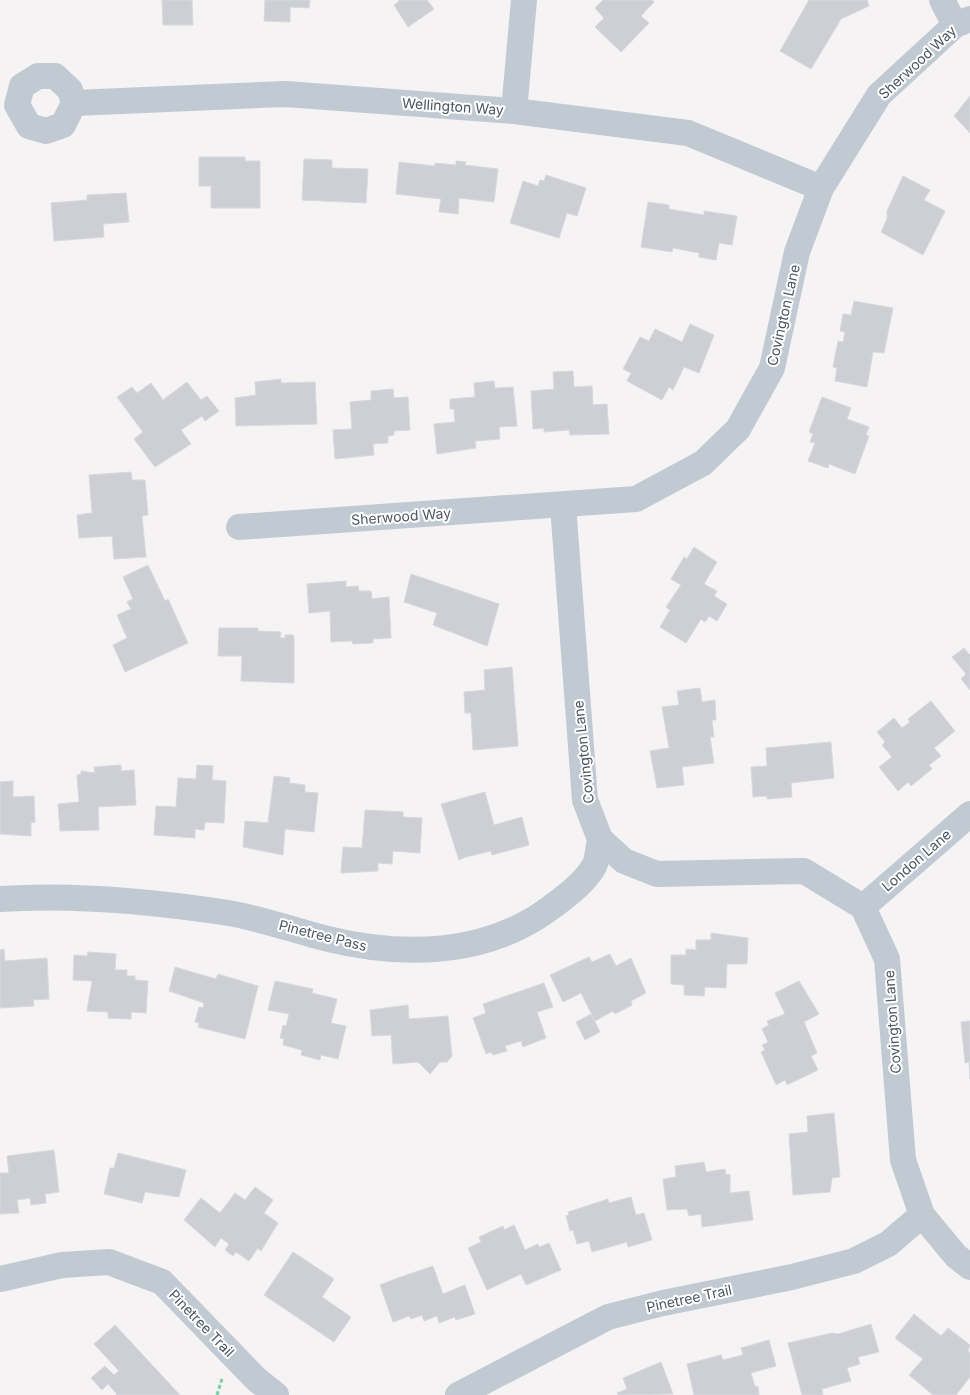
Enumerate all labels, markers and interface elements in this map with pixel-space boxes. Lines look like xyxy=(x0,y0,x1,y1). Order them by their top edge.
street label: Sherwood Way xyxy=(875,22,959,102)
street label: Wellington Way xyxy=(402,94,505,118)
street label: Covington Lane xyxy=(763,263,803,367)
street label: Sherwood Way xyxy=(351,504,452,528)
street label: Covington Lane xyxy=(569,700,597,804)
street label: London Lane xyxy=(878,825,954,895)
street label: Pinetree Pass xyxy=(277,916,369,954)
street label: Covington Lane xyxy=(880,970,904,1074)
street label: Pinetree Trail xyxy=(645,1281,733,1315)
street label: Pinetree Trail xyxy=(166,1286,238,1360)

